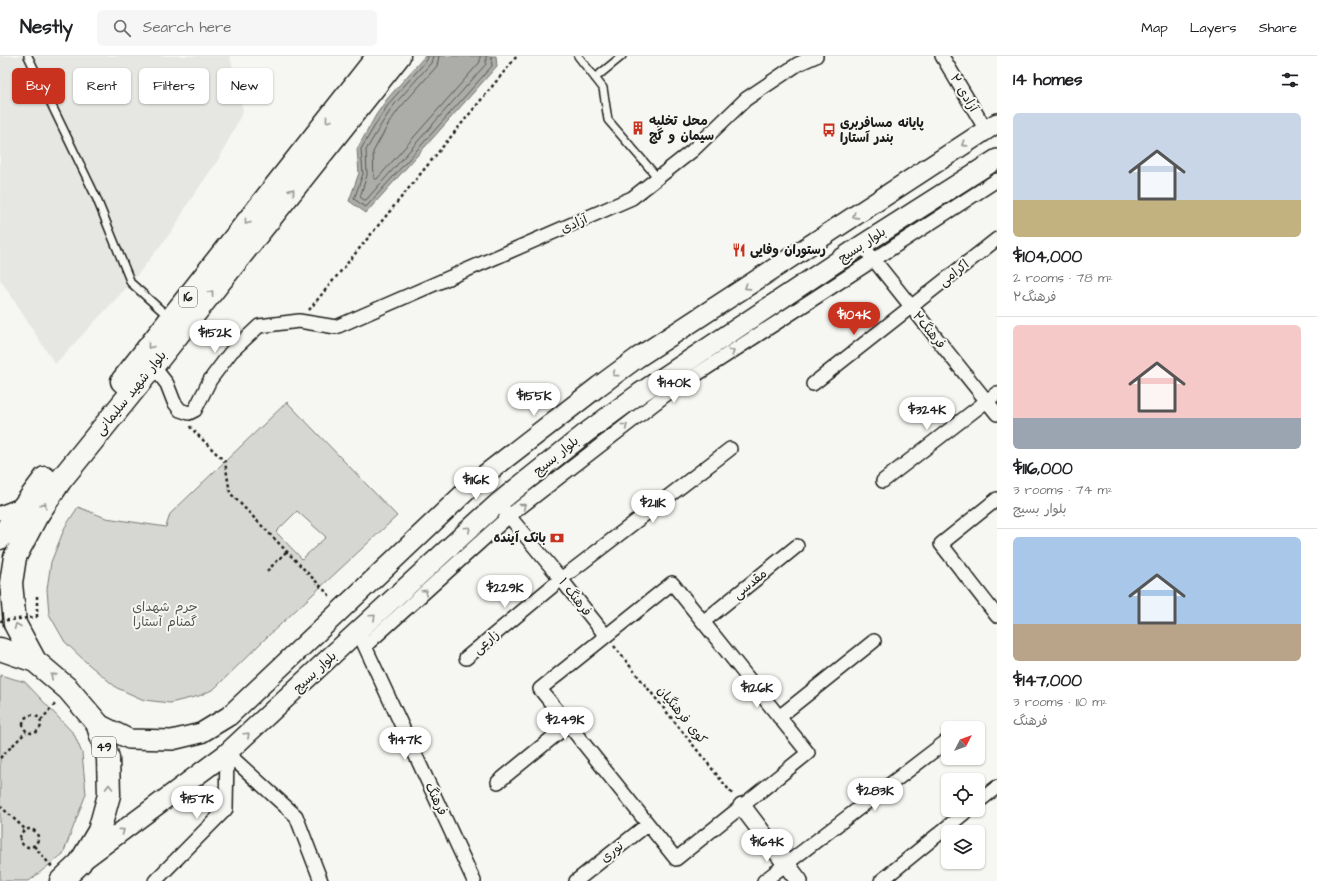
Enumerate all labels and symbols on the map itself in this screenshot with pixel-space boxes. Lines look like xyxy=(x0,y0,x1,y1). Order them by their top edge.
street label: آزادی ۲ xyxy=(946,71,983,116)
place label: محل تخلیه سیمان و گچ xyxy=(649,112,714,145)
place label: پایانه مسافربری بندر آستارا xyxy=(840,114,924,147)
one-way arrow xyxy=(325,115,332,122)
building icon: محل تخلیه سیمان و گچ xyxy=(630,120,646,136)
bus stop icon: پایانه مسافربری بندر آستارا xyxy=(821,122,837,138)
one-way arrow xyxy=(961,140,968,147)
one-way arrow xyxy=(287,189,294,196)
street label: آزادی xyxy=(558,210,591,238)
one-way arrow xyxy=(853,211,860,218)
one-way arrow xyxy=(245,217,252,224)
street label: بلوار بسیج xyxy=(835,223,889,267)
place label: رستوران وفایی xyxy=(750,241,826,259)
restaurant icon: رستوران وفایی xyxy=(731,242,747,258)
street label: اکرامی xyxy=(935,255,973,291)
one-way arrow xyxy=(744,282,751,289)
road number: 16 xyxy=(179,287,197,307)
one-way arrow xyxy=(207,291,214,298)
pin: $104K xyxy=(826,302,882,336)
street label: فرهنگ۲ xyxy=(908,307,950,353)
pin: $152K xyxy=(187,320,243,354)
one-way arrow xyxy=(147,342,154,349)
street label: بلوار شهید سلیمانی xyxy=(91,347,171,439)
one-way arrow xyxy=(728,349,735,356)
one-way arrow xyxy=(613,370,620,377)
pin: $140K xyxy=(646,370,702,404)
pin: $155K xyxy=(506,383,562,417)
pin: $324K xyxy=(899,397,955,431)
one-way arrow xyxy=(621,424,628,431)
street label: بلوار بسیج xyxy=(530,432,582,480)
pin: $116K xyxy=(448,467,504,501)
pin: $211K xyxy=(625,490,681,524)
one-way arrow xyxy=(39,502,47,509)
one-way arrow xyxy=(518,504,525,511)
one-way arrow xyxy=(464,527,471,534)
place label: بانک آینده xyxy=(493,529,546,547)
bank icon: بانک آینده xyxy=(549,530,565,546)
street label: مقدسی xyxy=(729,565,771,603)
street label: فرهنگ ۱ xyxy=(554,574,596,620)
pin: $229K xyxy=(477,575,533,609)
one-way arrow xyxy=(421,590,428,597)
park label: حرم شهدای گمنام آستارا xyxy=(132,598,198,632)
one-way arrow xyxy=(368,615,375,622)
one-way arrow xyxy=(14,623,22,631)
street label: زارعی xyxy=(469,626,503,658)
street label: بلوار بسیج xyxy=(289,647,341,697)
one-way arrow xyxy=(50,674,58,681)
pin: $126K xyxy=(729,675,785,709)
street label: کوی فرهنگیان xyxy=(653,682,711,748)
pin: $249K xyxy=(537,707,593,741)
north arrow xyxy=(941,721,985,765)
pin: $147K xyxy=(377,727,433,761)
one-way arrow xyxy=(242,732,250,740)
road number: 49 xyxy=(92,737,116,757)
pin: $283K xyxy=(847,778,903,812)
street label: فرهنگ xyxy=(421,780,451,818)
one-way arrow xyxy=(104,784,113,790)
pin: $157K xyxy=(169,786,225,820)
one-way arrow xyxy=(118,829,125,836)
pin: $164K xyxy=(739,829,795,863)
street label: نوری xyxy=(597,837,627,867)

